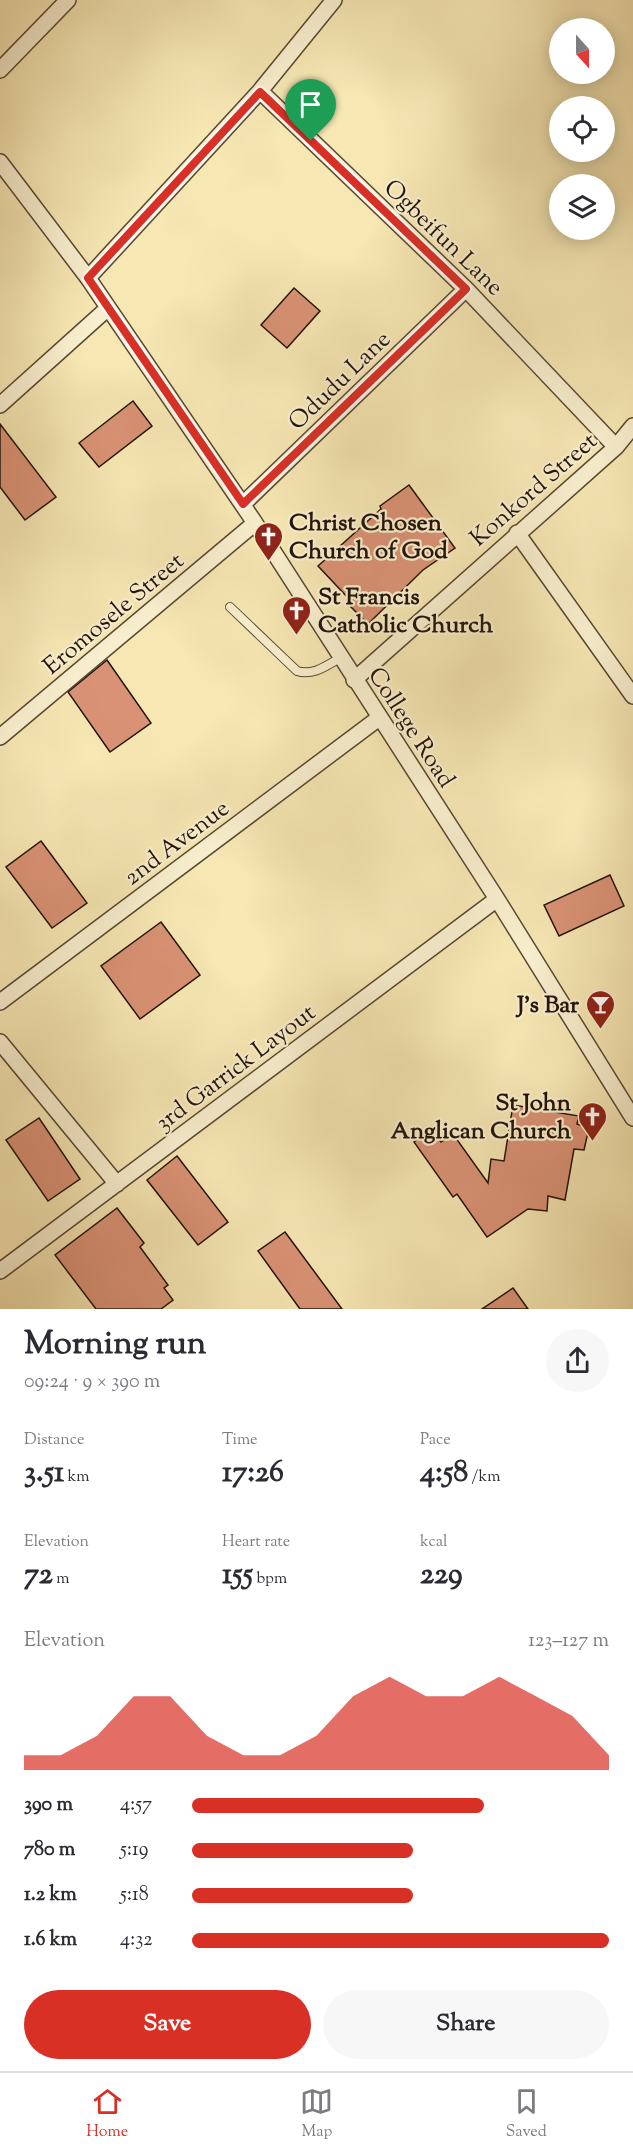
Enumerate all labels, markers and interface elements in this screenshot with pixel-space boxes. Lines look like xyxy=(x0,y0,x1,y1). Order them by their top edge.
north arrow xyxy=(549,18,615,84)
map controls xyxy=(549,18,615,240)
pin xyxy=(285,79,336,141)
icon: arrive xyxy=(294,88,327,121)
button: locate xyxy=(549,96,615,162)
street label: Ogbeifun Lane xyxy=(375,172,510,305)
button: layers xyxy=(549,174,615,240)
street label: Odudu Lane xyxy=(282,324,399,439)
street label: Konkord Street xyxy=(463,426,605,556)
place label: Christ Chosen Church of God xyxy=(289,507,448,569)
church icon: Christ Chosen Church of God xyxy=(252,520,284,562)
street label: Eromosele Street xyxy=(36,545,192,684)
place label: St Francis Catholic Church xyxy=(318,581,494,643)
church icon: St Francis Catholic Church xyxy=(281,594,313,636)
street label: College Road xyxy=(359,661,462,796)
street label: 2nd Avenue xyxy=(117,793,237,895)
bar icon: J's Bar xyxy=(584,988,616,1030)
place label: J's Bar xyxy=(515,989,580,1023)
street label: 3rd Garrick Layout xyxy=(149,997,323,1140)
place label: St John Anglican Church xyxy=(390,1087,572,1149)
church icon: St John Anglican Church xyxy=(576,1100,608,1142)
text: Morning run xyxy=(24,1321,206,1369)
button: share xyxy=(546,1329,609,1392)
text: 09:24 · 9 × 390 m xyxy=(24,1368,160,1397)
text: Distance xyxy=(24,1429,84,1452)
text: Time xyxy=(222,1429,258,1452)
text: Pace xyxy=(420,1429,451,1452)
text: 3.51 xyxy=(24,1452,64,1495)
text: 17:26 xyxy=(222,1452,284,1495)
text: 4:58 xyxy=(420,1452,468,1495)
text: km xyxy=(64,1466,90,1489)
text: /km xyxy=(468,1466,501,1489)
text: Elevation xyxy=(24,1531,89,1554)
text: Heart rate xyxy=(222,1531,290,1554)
text: kcal xyxy=(420,1531,448,1554)
text: 72 xyxy=(24,1554,53,1597)
text: 155 xyxy=(222,1554,253,1597)
text: 229 xyxy=(420,1554,463,1597)
text: m xyxy=(53,1568,69,1591)
text: bpm xyxy=(253,1568,287,1591)
text: Elevation xyxy=(24,1627,105,1656)
text: 123–127 m xyxy=(528,1627,609,1656)
text: 390 m xyxy=(24,1791,73,1820)
text: 4:57 xyxy=(120,1791,152,1820)
text: 780 m xyxy=(24,1836,75,1865)
text: 5:19 xyxy=(120,1836,148,1865)
text: 1.2 km xyxy=(24,1881,77,1910)
text: 5:18 xyxy=(120,1881,149,1910)
text: 1.6 km xyxy=(24,1926,77,1955)
text: 4:32 xyxy=(120,1926,153,1955)
button: Save xyxy=(24,1990,311,2059)
button: Share xyxy=(323,1990,609,2059)
tab: Home xyxy=(86,2085,128,2144)
tab: Map xyxy=(300,2085,333,2144)
tab: Saved xyxy=(506,2085,547,2144)

